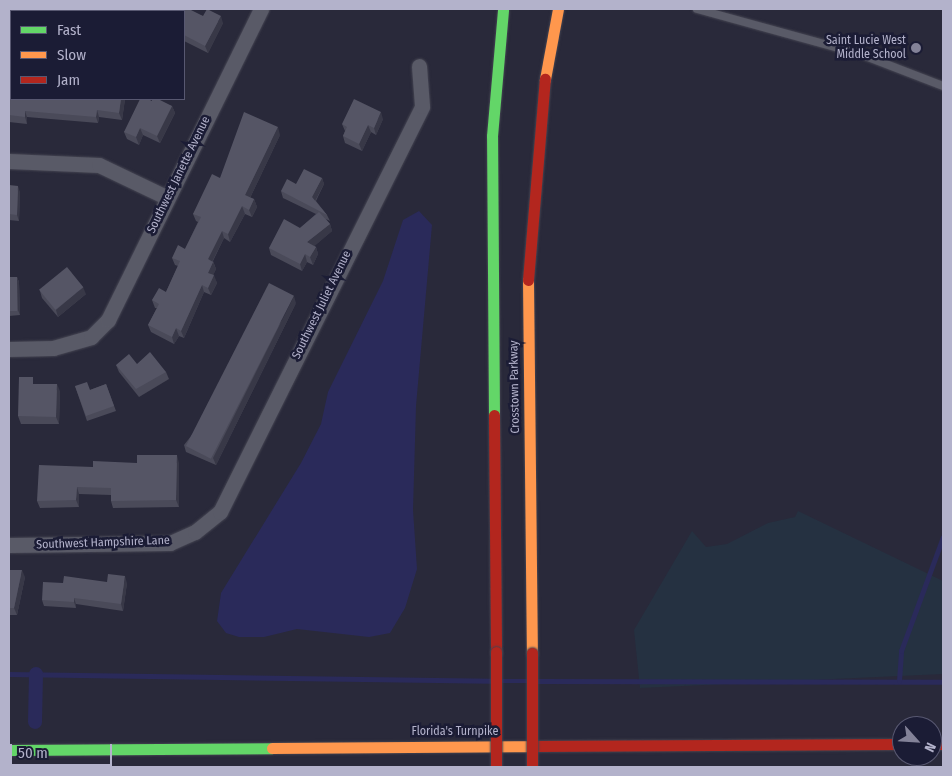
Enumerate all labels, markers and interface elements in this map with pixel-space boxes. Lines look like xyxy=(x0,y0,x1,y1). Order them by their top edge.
legend xyxy=(10,10,185,100)
text: Fast xyxy=(57,21,81,39)
place label: Saint Lucie West Middle School xyxy=(826,34,906,62)
marker: Saint Lucie West Middle School xyxy=(910,42,922,54)
text: Slow xyxy=(57,46,86,64)
text: Jam xyxy=(57,71,80,89)
street label: Southwest Janette Avenue xyxy=(144,114,214,236)
street label: Southwest Juliet Avenue xyxy=(289,248,355,362)
street label: Crosstown Parkway xyxy=(507,340,523,434)
street label: Southwest Hampshire Lane xyxy=(36,533,170,553)
north arrow xyxy=(892,716,942,766)
street label: Florida's Turnpike xyxy=(412,725,498,739)
scale bar xyxy=(12,734,115,766)
text: N xyxy=(921,740,940,755)
text: 50 m xyxy=(18,744,48,762)

